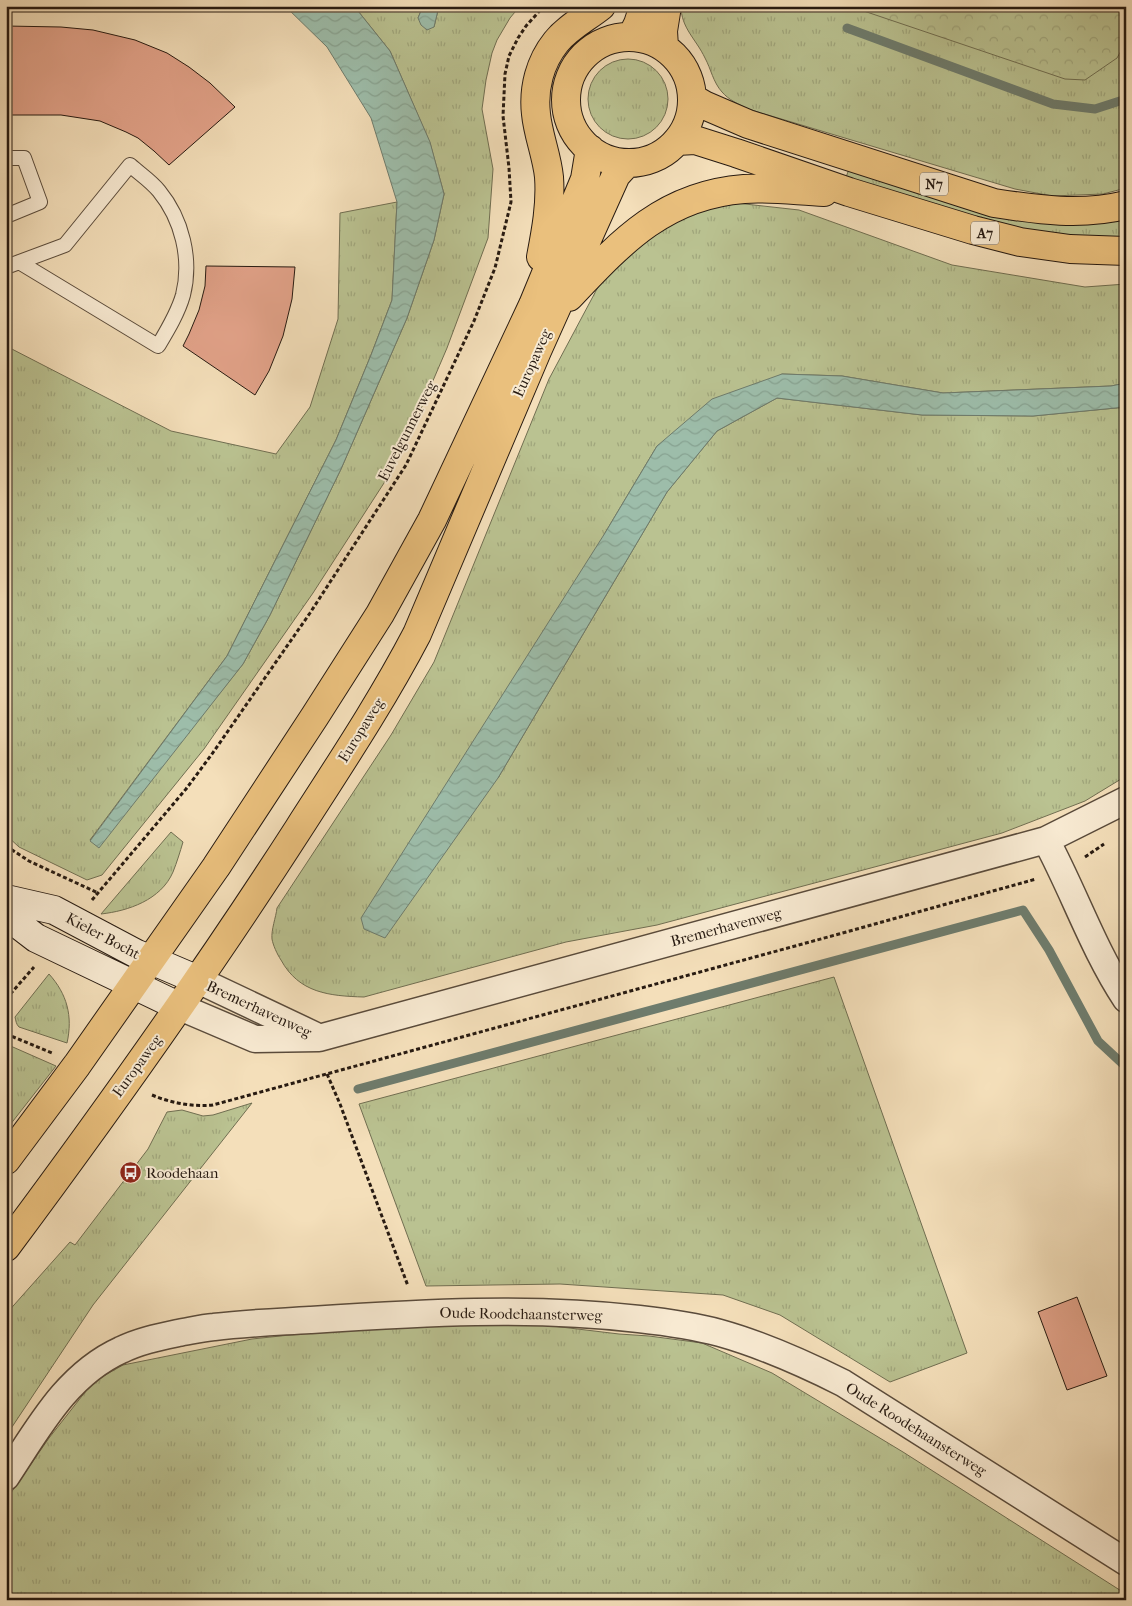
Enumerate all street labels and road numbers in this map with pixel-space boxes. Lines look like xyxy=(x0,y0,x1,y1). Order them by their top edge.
road number: N7 xyxy=(920,172,948,195)
road number: A7 xyxy=(971,222,999,244)
street label: Europaweg xyxy=(509,325,555,400)
street label: Euvelgunnerweg xyxy=(374,377,441,484)
street label: Europaweg xyxy=(334,694,388,766)
street label: Bremerhavenweg xyxy=(669,903,784,950)
street label: Kieler Bocht xyxy=(63,909,144,963)
street label: Bremerhavenweg xyxy=(204,977,315,1042)
street label: Europaweg xyxy=(108,1031,166,1101)
street label: Oude Roodehaansterweg xyxy=(440,1304,603,1324)
street label: Oude Roodehaansterweg xyxy=(842,1378,991,1480)

